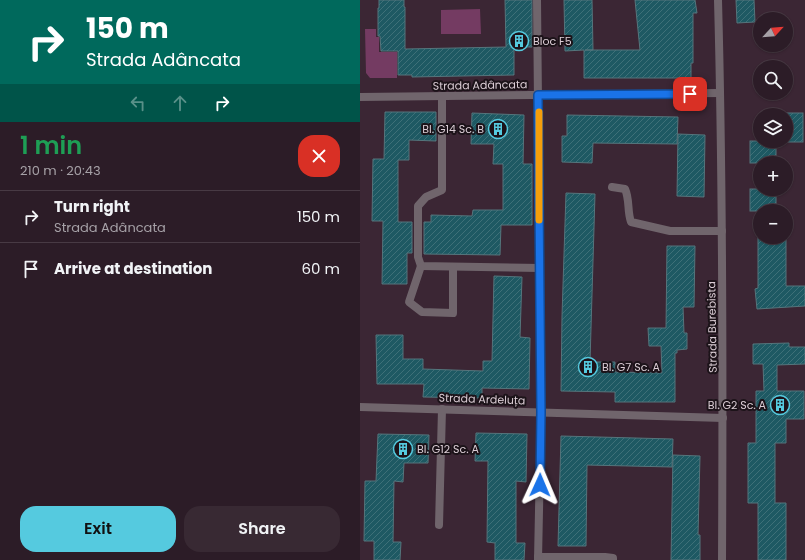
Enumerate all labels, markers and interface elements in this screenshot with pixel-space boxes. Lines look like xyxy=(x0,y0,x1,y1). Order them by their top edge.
text: 150 m xyxy=(86,9,169,48)
north arrow xyxy=(753,12,793,52)
map controls xyxy=(753,12,793,244)
icon: right xyxy=(20,16,72,68)
building icon: Bloc F5 xyxy=(508,30,530,52)
place label: Bloc F5 xyxy=(533,33,572,49)
text: Strada Adâncata xyxy=(86,47,241,72)
button: search xyxy=(753,60,793,100)
street label: Strada Adâncata xyxy=(433,76,527,94)
pin xyxy=(673,77,707,111)
icon: arrive xyxy=(679,83,701,105)
icon: left xyxy=(127,92,149,114)
icon: ahead xyxy=(169,92,191,114)
icon: right xyxy=(211,92,233,114)
button: layers xyxy=(753,108,793,148)
building icon: Bl. G14 Sc. B xyxy=(487,118,509,140)
place label: Bl. G14 Sc. B xyxy=(422,121,484,137)
text: 1 min xyxy=(20,129,82,162)
button: close xyxy=(298,135,340,177)
button: + xyxy=(753,156,793,196)
text: 210 m · 20:43 xyxy=(20,161,101,180)
text: Turn right xyxy=(54,196,130,217)
button: − xyxy=(753,204,793,244)
icon: right xyxy=(20,206,42,228)
text: 150 m xyxy=(297,206,340,227)
text: Strada Adâncata xyxy=(54,218,166,237)
icon: arrive xyxy=(20,258,42,280)
text: Arrive at destination xyxy=(54,258,212,279)
text: 60 m xyxy=(302,258,340,279)
street label: Strada Burebista xyxy=(703,281,721,373)
building icon: Bl. G7 Sc. A xyxy=(577,356,599,378)
place label: Bl. G7 Sc. A xyxy=(602,359,661,375)
street label: Strada Ardeluța xyxy=(438,389,526,409)
building icon: Bl. G2 Sc. A xyxy=(769,394,791,416)
place label: Bl. G2 Sc. A xyxy=(708,397,767,413)
building icon: Bl. G12 Sc. A xyxy=(392,438,414,460)
place label: Bl. G12 Sc. A xyxy=(417,441,479,457)
position arrow xyxy=(519,464,561,506)
button: Exit xyxy=(20,506,176,552)
button: Share xyxy=(184,506,340,552)

